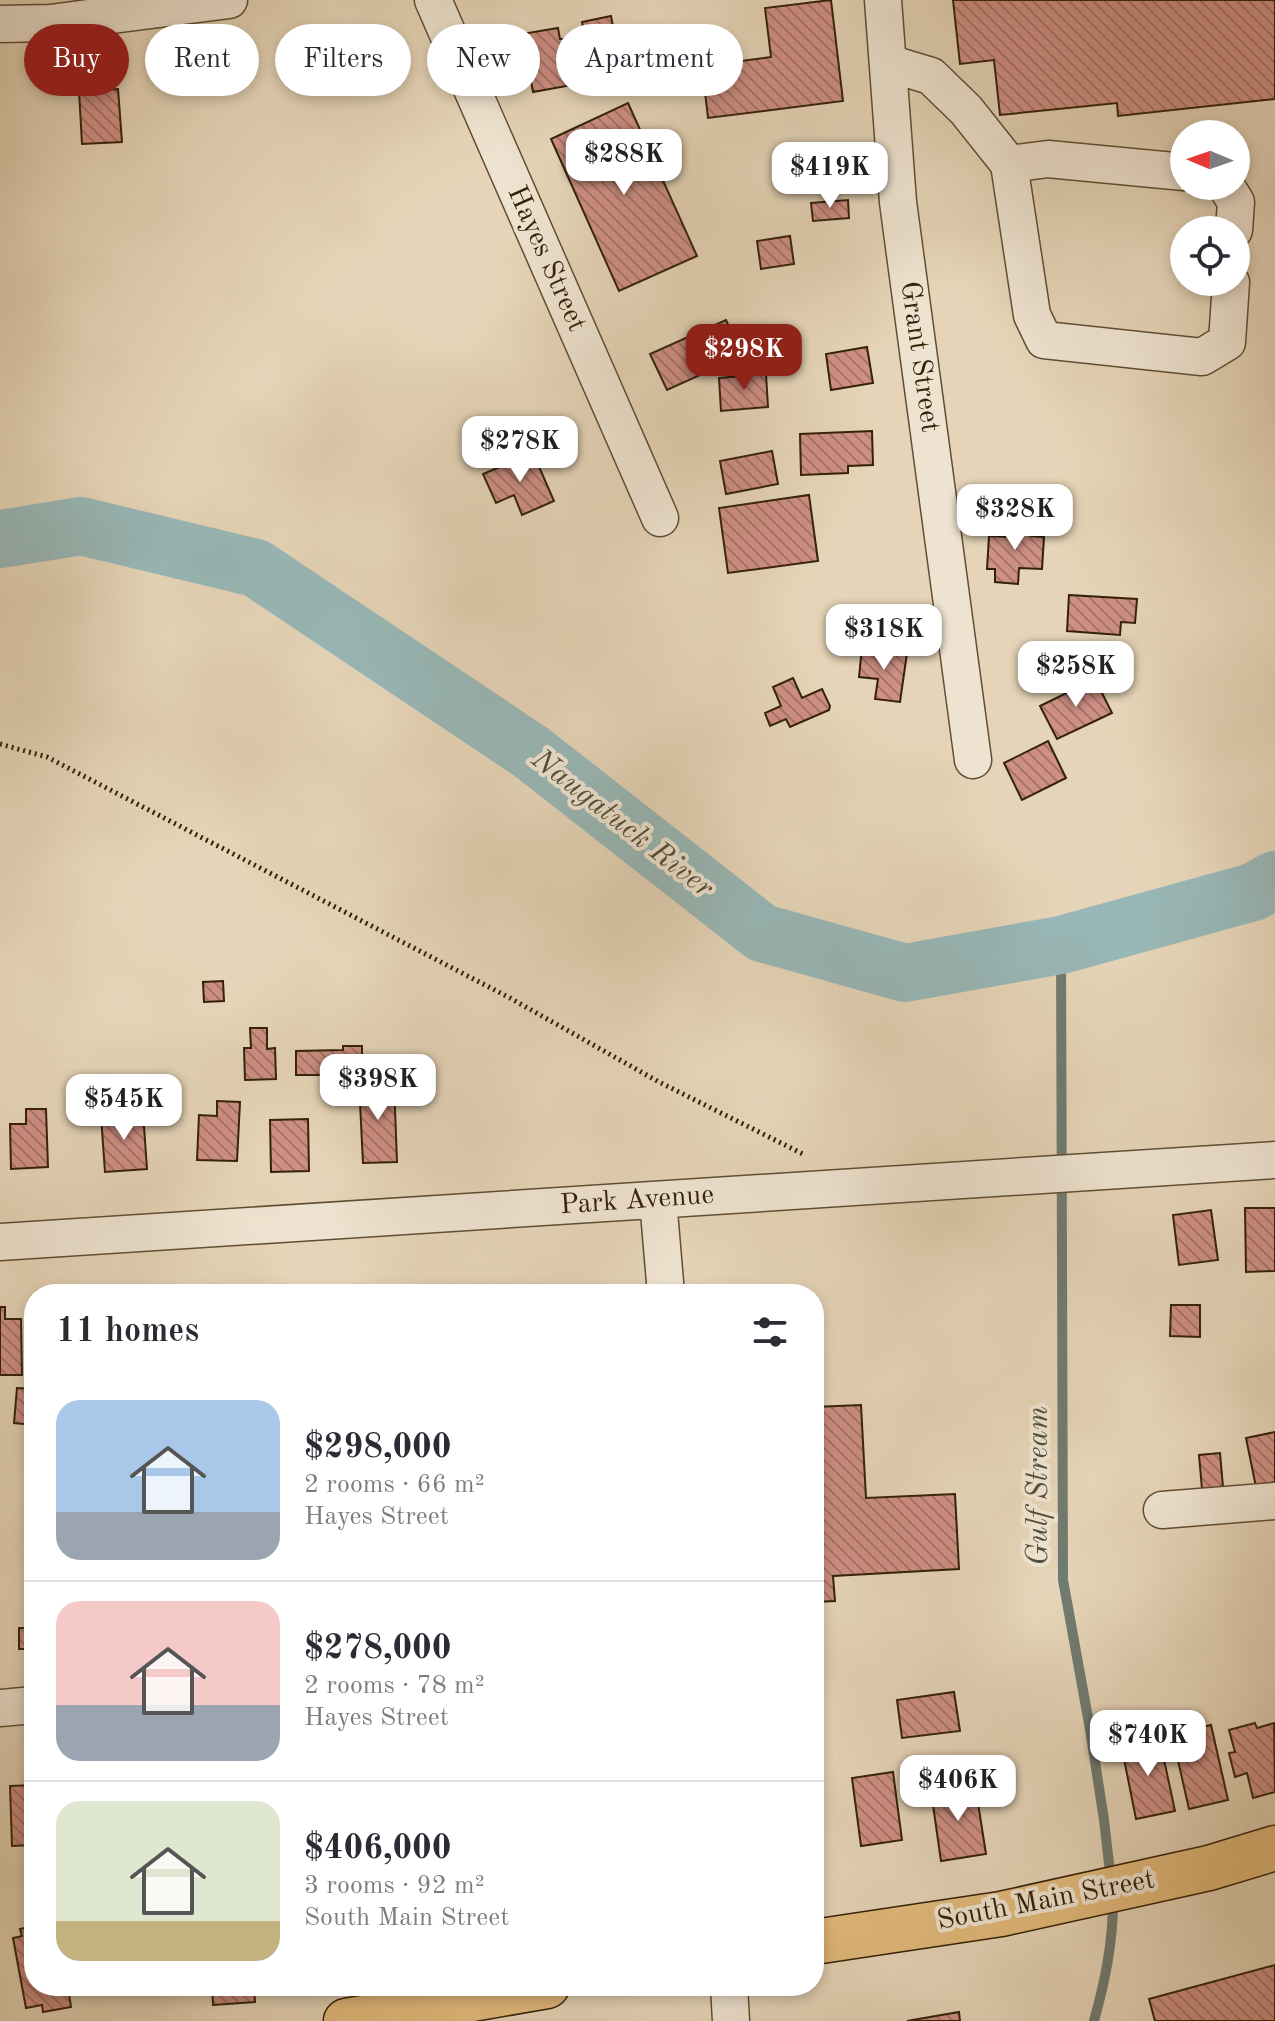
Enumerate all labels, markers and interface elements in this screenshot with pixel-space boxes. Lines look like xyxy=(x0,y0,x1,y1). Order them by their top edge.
chip: Buy xyxy=(24,24,129,96)
chip: Rent xyxy=(145,24,259,96)
chip: Filters xyxy=(275,24,411,96)
chip: New xyxy=(427,24,540,96)
chip: Apartment xyxy=(556,24,743,96)
north arrow xyxy=(1170,120,1250,200)
map controls xyxy=(1170,120,1250,296)
pin: $288K xyxy=(568,129,680,197)
text: $288K xyxy=(584,142,664,168)
pin: $419K xyxy=(774,142,886,210)
text: $419K xyxy=(790,155,870,181)
street label: Hayes Street xyxy=(501,182,591,336)
button: locate xyxy=(1170,216,1250,296)
street label: Grant Street xyxy=(895,280,943,434)
pin: $298K xyxy=(688,324,800,392)
text: $298K xyxy=(704,337,784,363)
pin: $278K xyxy=(464,416,576,484)
text: $278K xyxy=(480,429,560,455)
pin: $328K xyxy=(959,484,1071,552)
text: $328K xyxy=(975,497,1055,523)
pin: $318K xyxy=(828,604,940,672)
text: $318K xyxy=(844,617,924,643)
pin: $258K xyxy=(1020,641,1132,709)
text: $258K xyxy=(1036,654,1116,680)
water label: Naugatuck River xyxy=(525,744,719,905)
pin: $398K xyxy=(322,1054,434,1122)
text: $398K xyxy=(338,1067,418,1093)
pin: $545K xyxy=(68,1074,180,1142)
text: $545K xyxy=(84,1087,164,1113)
street label: Park Avenue xyxy=(559,1182,715,1220)
icon: filters xyxy=(748,1310,792,1354)
text: 11 homes xyxy=(56,1315,199,1349)
water label: Gulf Stream xyxy=(1024,1406,1054,1566)
text: $298,000 xyxy=(304,1431,452,1465)
icon: home xyxy=(120,1432,216,1528)
text: 2 rooms · 66 m² xyxy=(304,1472,485,1498)
text: Hayes Street xyxy=(304,1504,449,1530)
text: $278,000 xyxy=(304,1632,452,1666)
icon: home xyxy=(120,1633,216,1729)
text: 2 rooms · 78 m² xyxy=(304,1673,485,1699)
text: Hayes Street xyxy=(304,1705,449,1731)
pin: $740K xyxy=(1092,1710,1204,1778)
text: $740K xyxy=(1108,1723,1188,1749)
pin: $406K xyxy=(902,1755,1014,1823)
text: $406K xyxy=(918,1768,998,1794)
text: $406,000 xyxy=(304,1832,452,1866)
icon: home xyxy=(120,1833,216,1929)
street label: South Main Street xyxy=(935,1866,1157,1936)
text: 3 rooms · 92 m² xyxy=(304,1873,485,1899)
text: South Main Street xyxy=(304,1905,509,1931)

